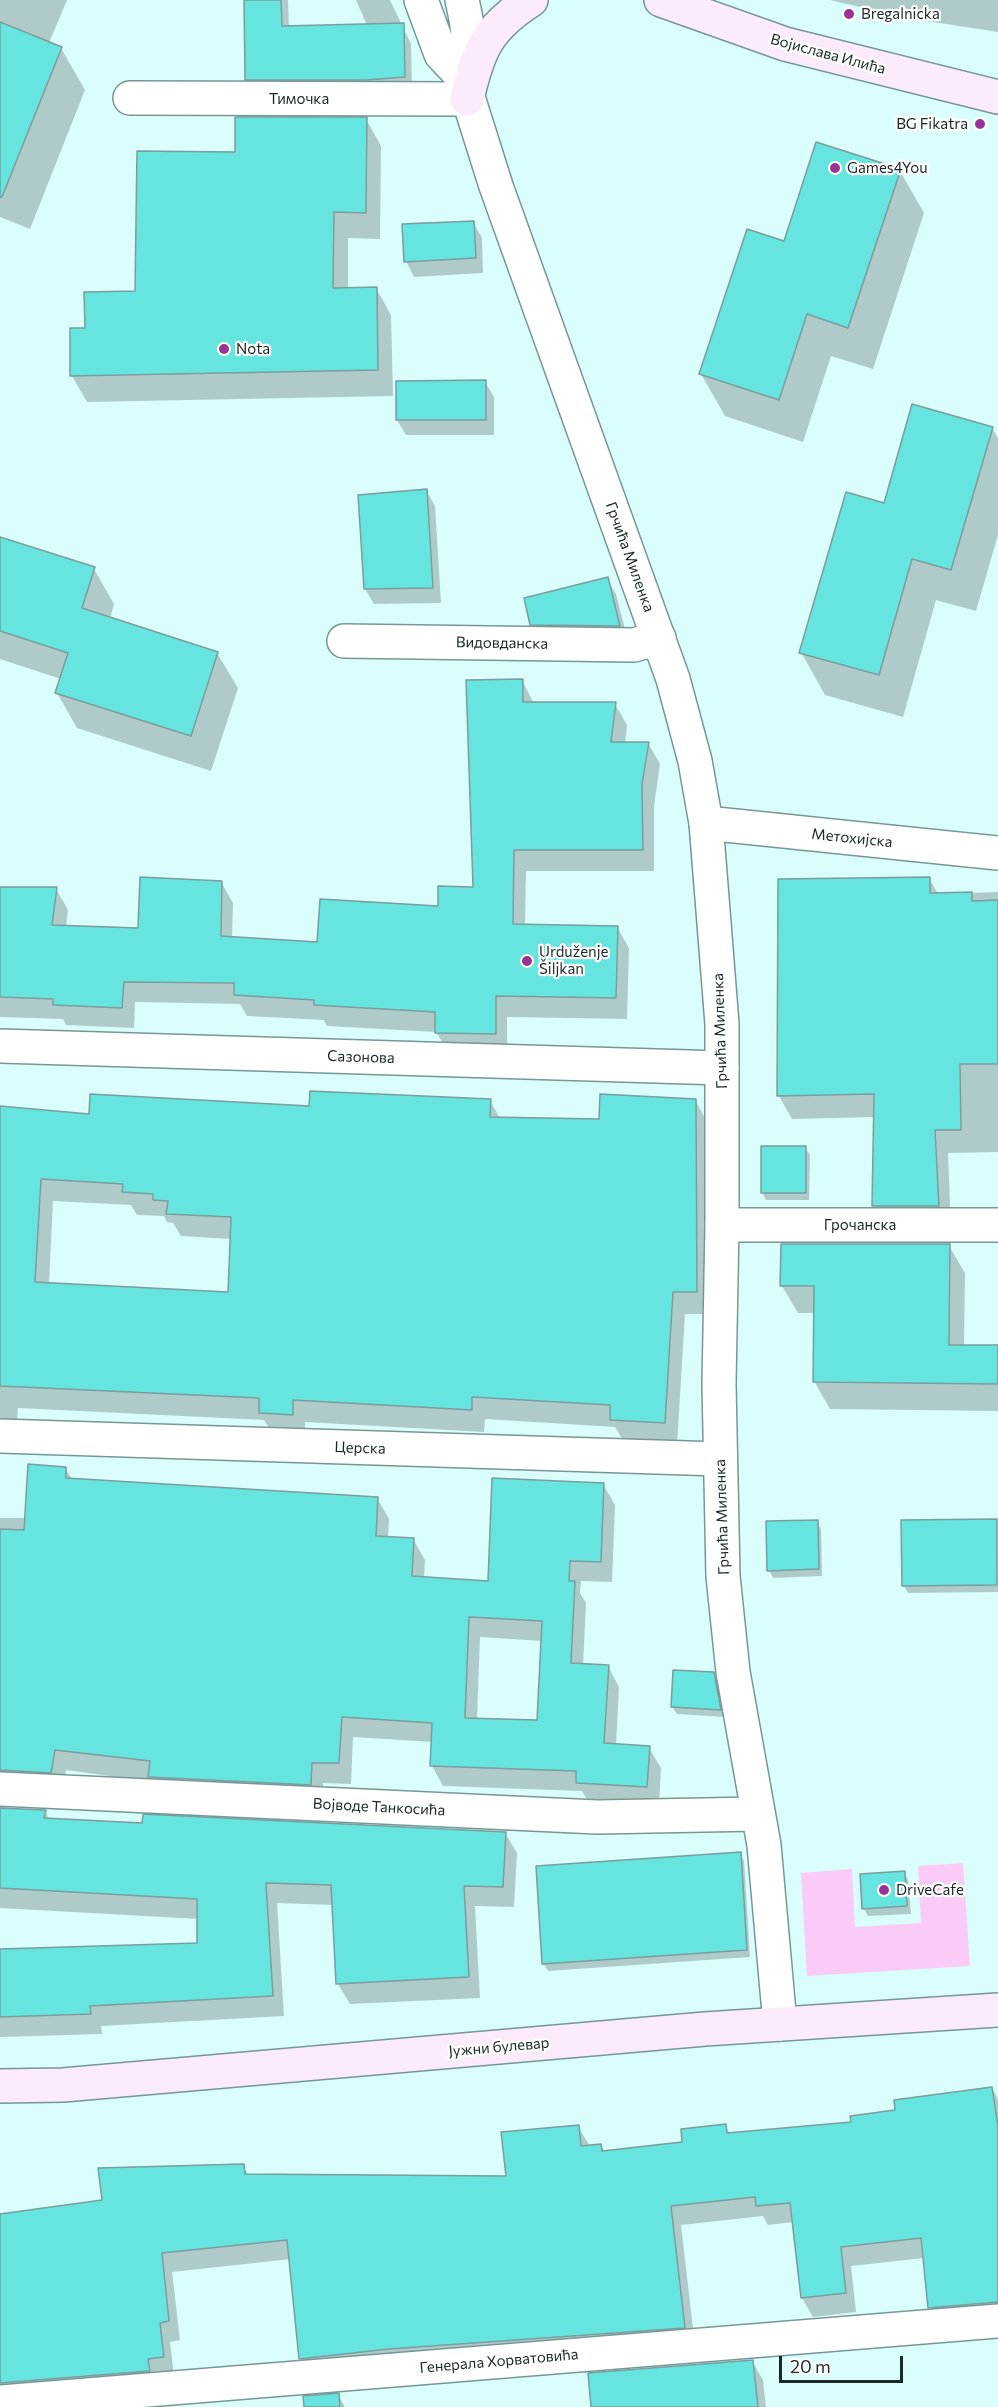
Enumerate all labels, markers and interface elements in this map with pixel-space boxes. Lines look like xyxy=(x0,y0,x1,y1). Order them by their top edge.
place label: Bregalnicka xyxy=(861,5,940,23)
marker: Bregalnicka xyxy=(842,7,856,21)
street label: Војислава Илића xyxy=(768,30,888,78)
street label: Тимочка xyxy=(269,90,329,108)
place label: BG Fikatra xyxy=(896,115,968,133)
marker: BG Fikatra xyxy=(973,117,987,131)
place label: Games4You xyxy=(847,159,928,177)
marker: Games4You xyxy=(828,161,842,175)
place label: Nota xyxy=(236,340,270,358)
marker: Nota xyxy=(217,342,231,356)
street label: Грчића Миленка xyxy=(602,500,658,614)
street label: Видовданска xyxy=(456,633,548,653)
street label: Метохијска xyxy=(811,825,893,851)
place label: Urduženje Šiljkan xyxy=(539,943,608,978)
marker: Urduženje Šiljkan xyxy=(520,954,534,968)
street label: Грчића Миленка xyxy=(709,973,731,1089)
street label: Сазонова xyxy=(327,1047,395,1067)
street label: Грочанска xyxy=(824,1216,896,1234)
street label: Церска xyxy=(334,1438,386,1458)
street label: Грчића Миленка xyxy=(711,1459,733,1575)
street label: Војводе Танкосића xyxy=(312,1795,446,1819)
place label: DriveCafe xyxy=(896,1881,964,1899)
marker: DriveCafe xyxy=(877,1883,891,1897)
street label: Јужни булевар xyxy=(448,2034,550,2060)
scale bar xyxy=(782,2344,906,2382)
street label: Генерала Хорватовића xyxy=(419,2345,579,2377)
text: 20 m xyxy=(790,2355,831,2377)

